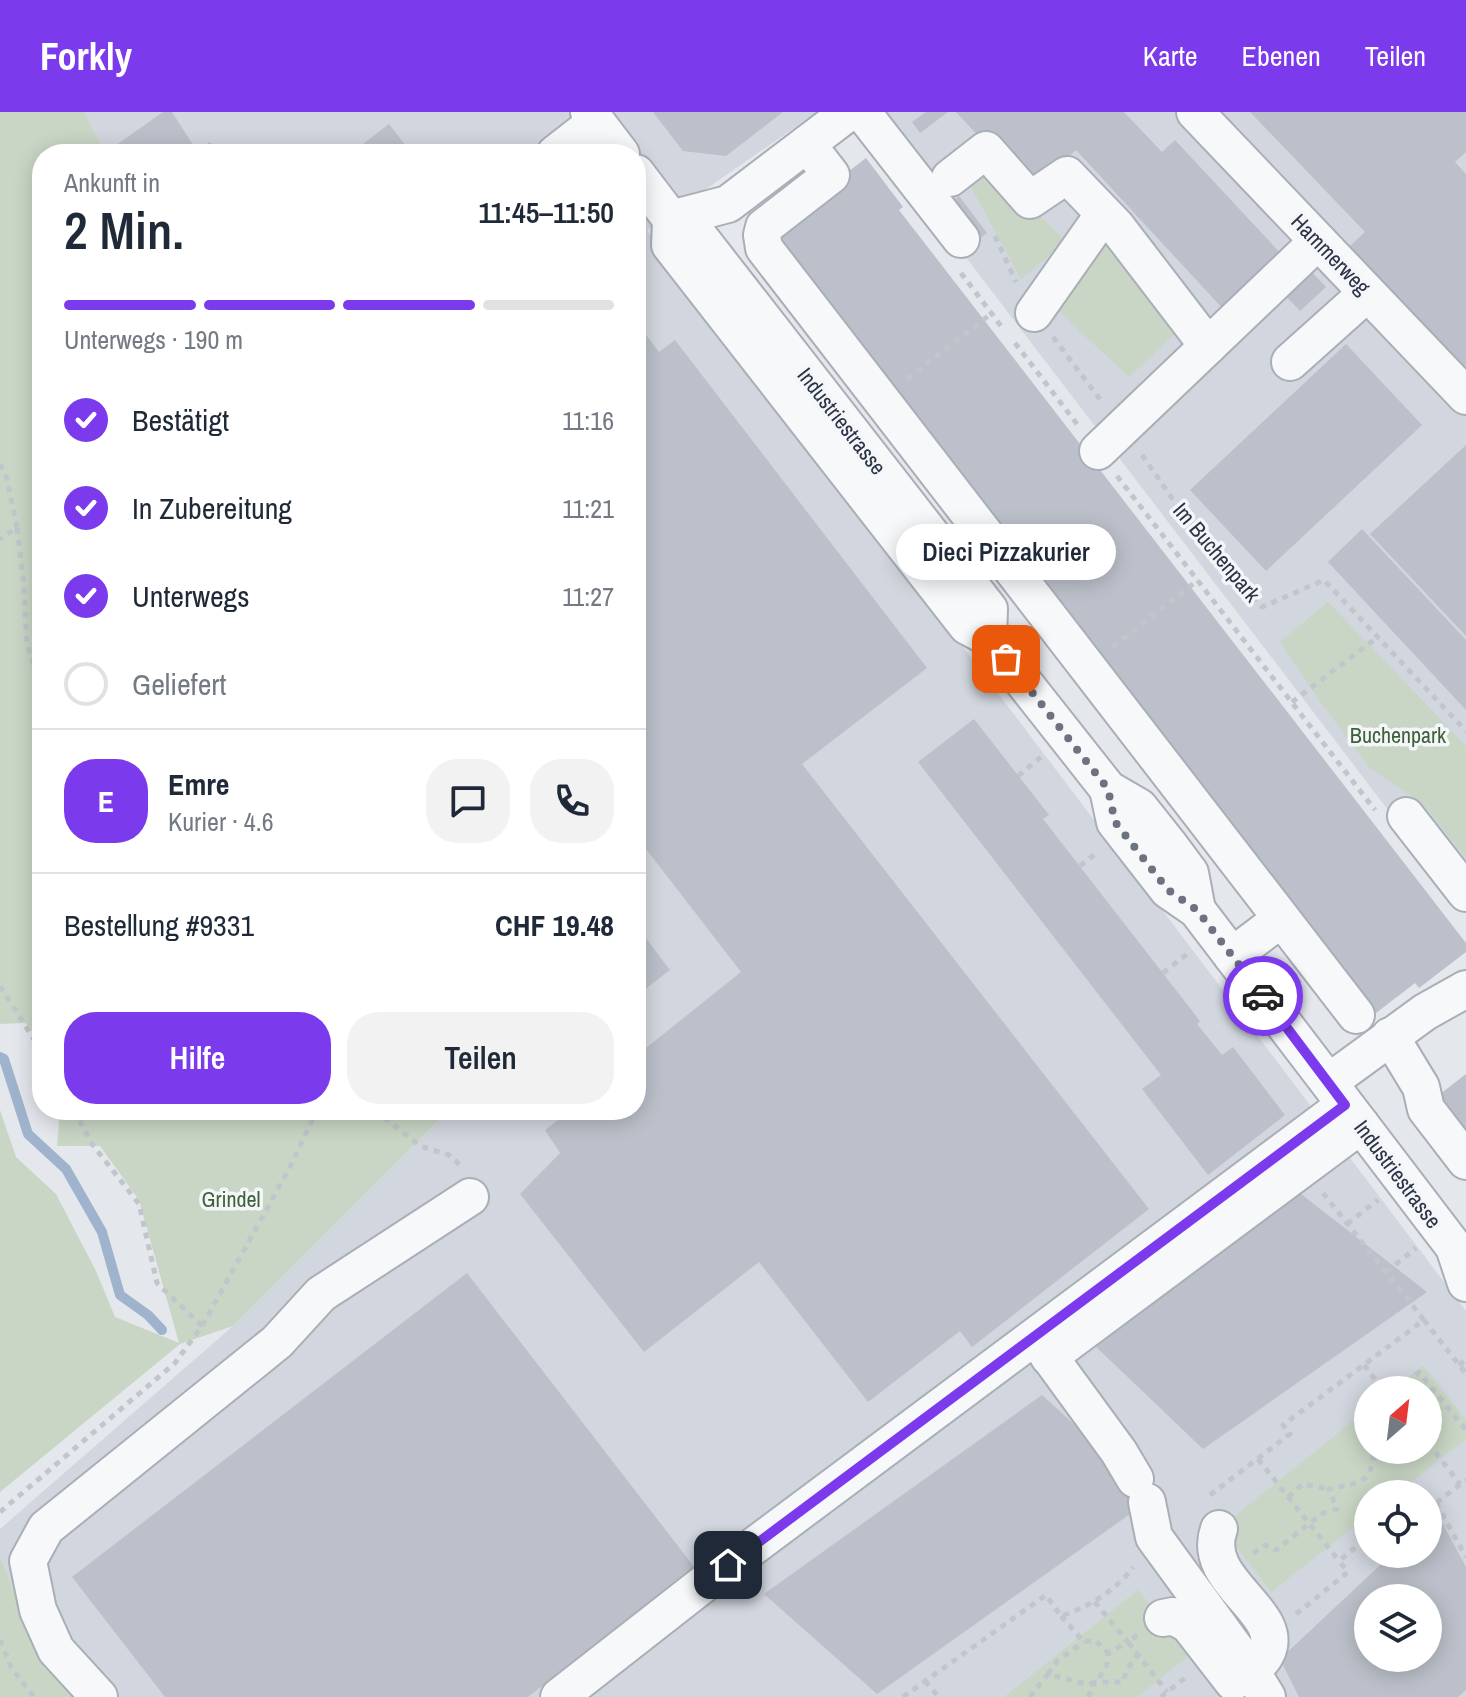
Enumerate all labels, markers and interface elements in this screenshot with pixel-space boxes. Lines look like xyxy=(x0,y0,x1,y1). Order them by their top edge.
text: Forkly xyxy=(40,31,132,82)
text: Karte xyxy=(1143,37,1198,75)
text: Ebenen xyxy=(1242,37,1321,75)
text: Teilen xyxy=(1365,37,1426,75)
text: Ankunft in xyxy=(64,165,160,200)
text: 11:45–11:50 xyxy=(478,192,614,232)
text: 2 Min. xyxy=(64,195,184,265)
street label: Hammerweg xyxy=(1285,207,1377,301)
text: Unterwegs · 190 m xyxy=(64,322,243,357)
street label: Industriestrasse xyxy=(791,361,893,481)
icon: check xyxy=(64,398,108,442)
text: Bestätigt xyxy=(132,400,229,440)
text: 11:16 xyxy=(562,403,614,438)
icon: check xyxy=(64,486,108,530)
text: In Zubereitung xyxy=(132,488,292,528)
text: 11:21 xyxy=(562,491,614,526)
street label: Im Buchenpark xyxy=(1167,496,1268,609)
callout: Dieci Pizzakurier xyxy=(896,523,1116,579)
text: Dieci Pizzakurier xyxy=(922,534,1090,569)
icon: check xyxy=(64,574,108,618)
text: Unterwegs xyxy=(132,576,250,616)
text: 11:27 xyxy=(562,579,614,614)
pin xyxy=(972,625,1040,693)
icon: bag xyxy=(984,637,1028,681)
text: Geliefert xyxy=(132,664,226,704)
park label: Buchenpark xyxy=(1350,720,1447,750)
button: chat xyxy=(426,759,510,843)
button: phone xyxy=(530,759,614,843)
text: Emre xyxy=(168,764,230,804)
text: E xyxy=(98,781,114,821)
text: Kurier · 4.6 xyxy=(168,804,273,839)
text: Bestellung #9331 xyxy=(64,905,254,945)
text: CHF 19.48 xyxy=(495,905,614,945)
courier xyxy=(1223,956,1303,1036)
icon: car xyxy=(1241,974,1285,1018)
button: Hilfe xyxy=(64,1012,331,1104)
button: Teilen xyxy=(347,1012,614,1104)
street label: Industriestrasse xyxy=(1347,1114,1449,1234)
park label: Grindel xyxy=(201,1184,261,1214)
north arrow xyxy=(1354,1376,1442,1464)
map controls xyxy=(1354,1376,1442,1672)
button: locate xyxy=(1354,1480,1442,1568)
pin xyxy=(694,1531,762,1599)
icon: home xyxy=(706,1543,750,1587)
button: layers xyxy=(1354,1584,1442,1672)

